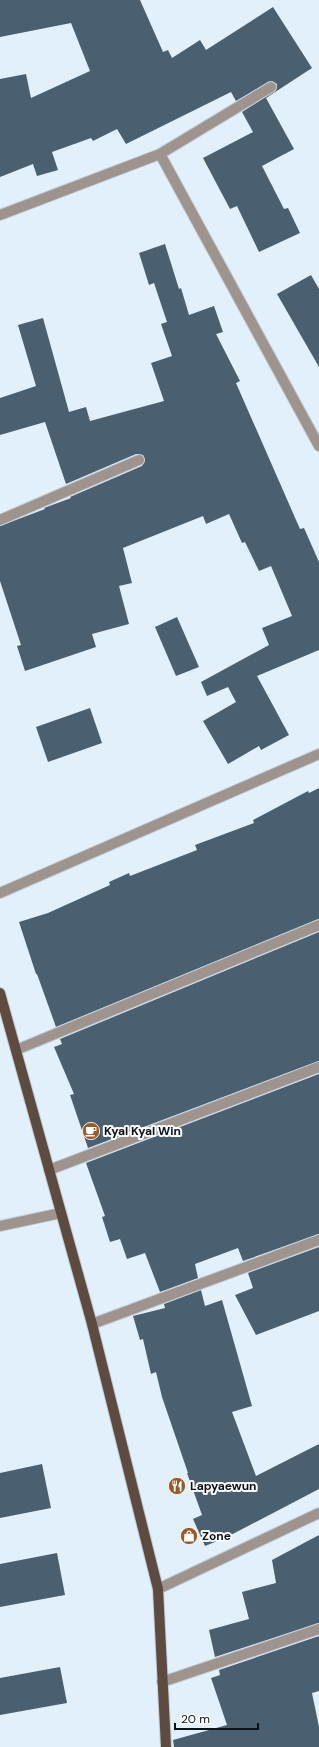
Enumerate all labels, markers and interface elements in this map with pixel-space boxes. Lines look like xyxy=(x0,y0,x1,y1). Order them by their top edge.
cafe icon: Kyal Kyal Win xyxy=(81,1121,101,1141)
place label: Kyal Kyal Win xyxy=(104,1123,181,1139)
restaurant icon: Lapyaewun xyxy=(167,1476,187,1496)
place label: Lapyaewun xyxy=(190,1478,256,1494)
shop icon: Zone xyxy=(179,1526,199,1546)
place label: Zone xyxy=(202,1528,231,1544)
scale bar xyxy=(175,1705,258,1731)
text: 20 m xyxy=(181,1711,210,1727)

